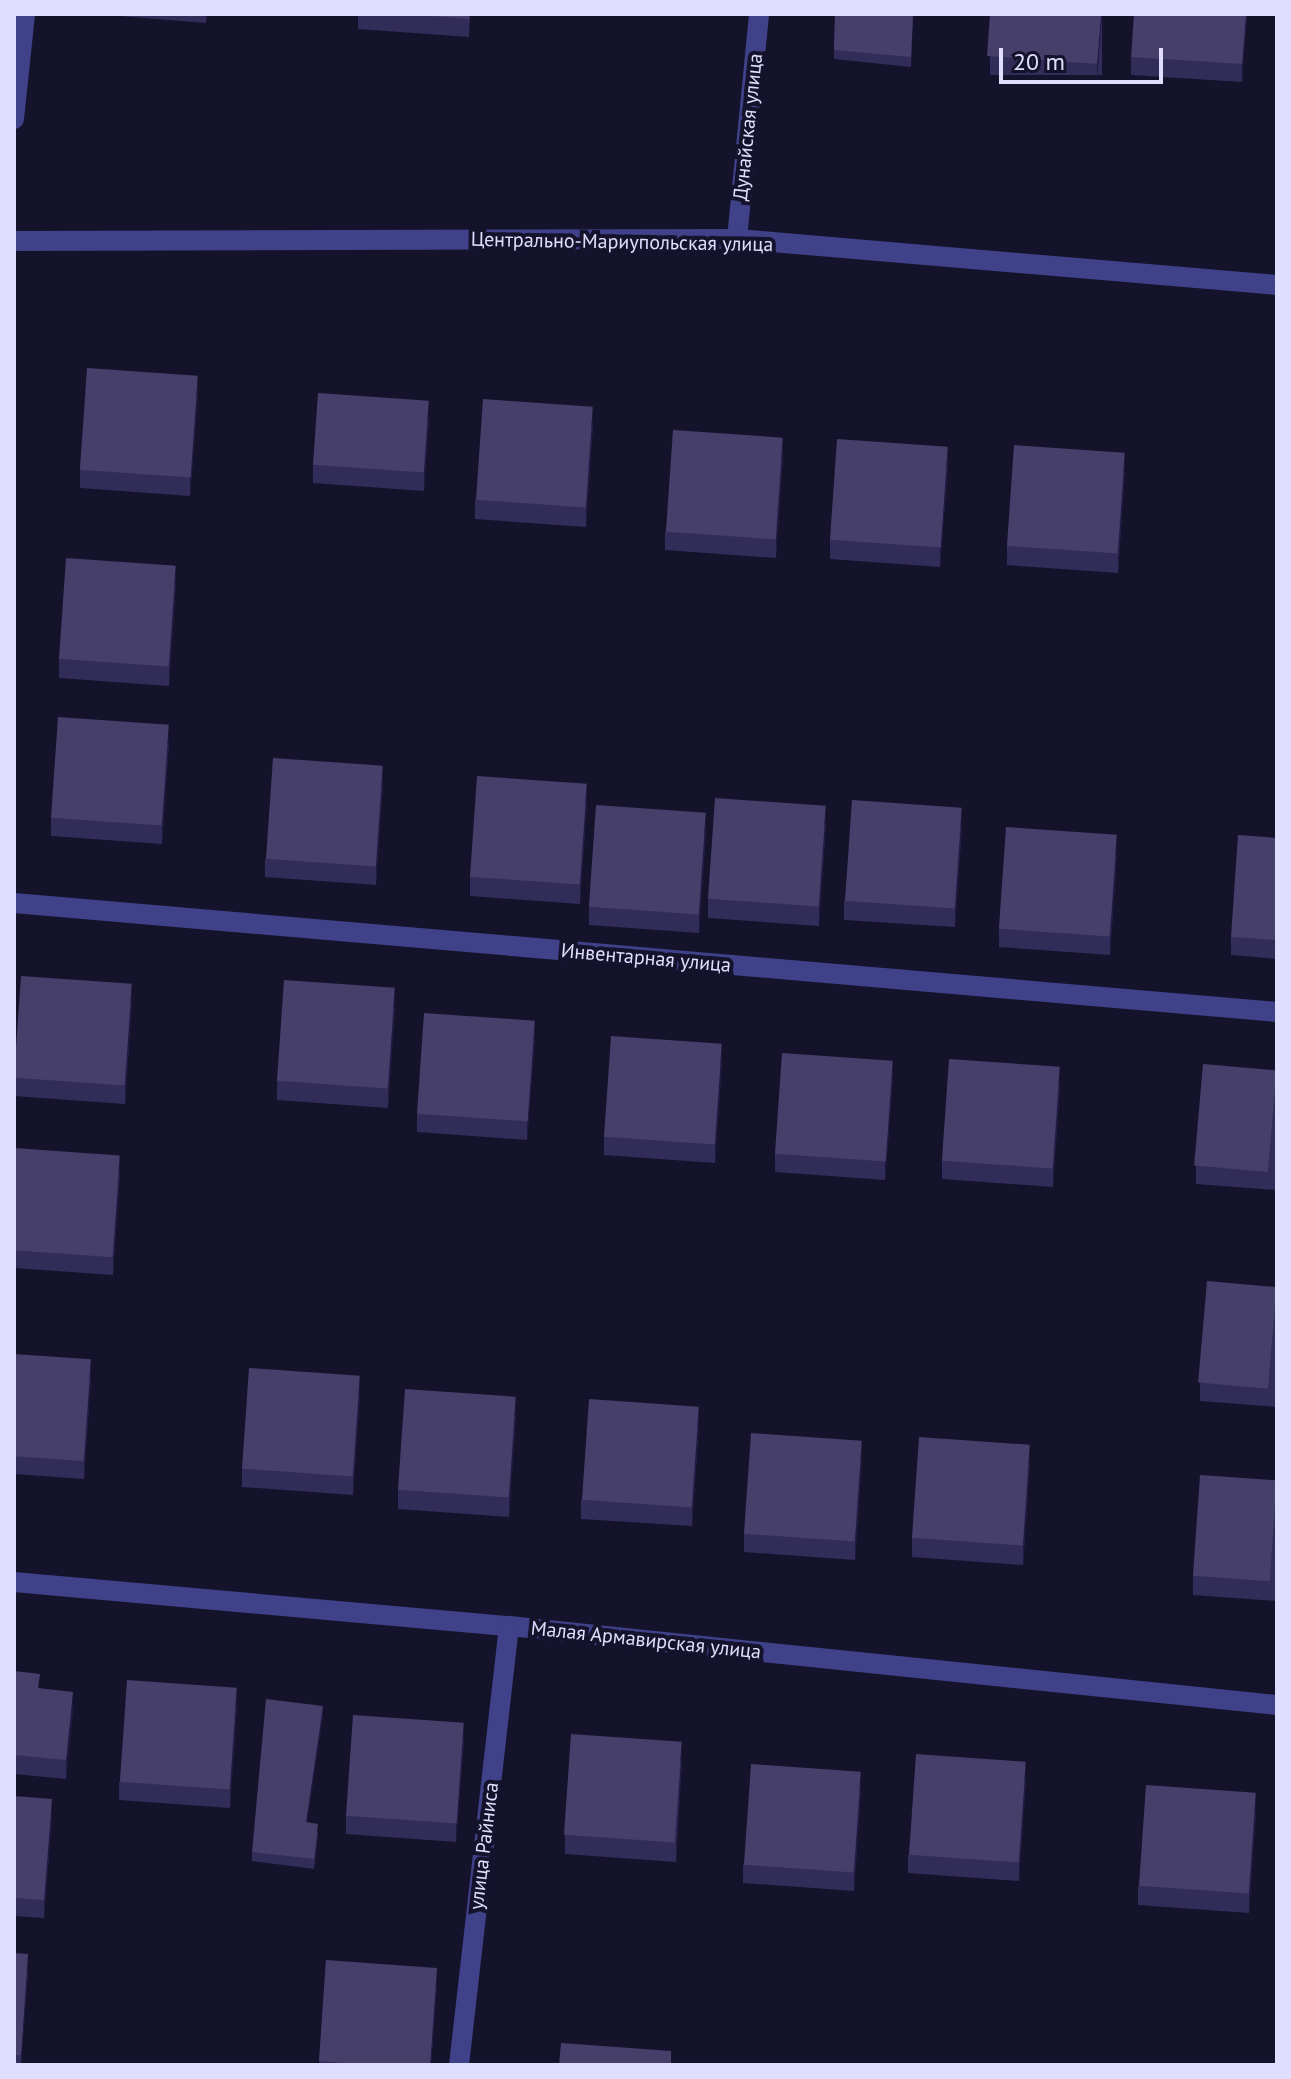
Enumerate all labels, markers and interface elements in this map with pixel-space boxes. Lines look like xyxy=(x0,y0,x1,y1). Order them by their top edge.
scale bar xyxy=(1003,32,1167,82)
text: 20 m xyxy=(1013,46,1065,77)
street label: Дунайская улица xyxy=(728,52,768,202)
street label: Центрально-Мариупольская улица xyxy=(471,227,773,257)
street label: Инвентарная улица xyxy=(560,939,732,977)
street label: Малая Армавирская улица xyxy=(529,1616,763,1664)
street label: улица Райниса xyxy=(464,1781,504,1911)

